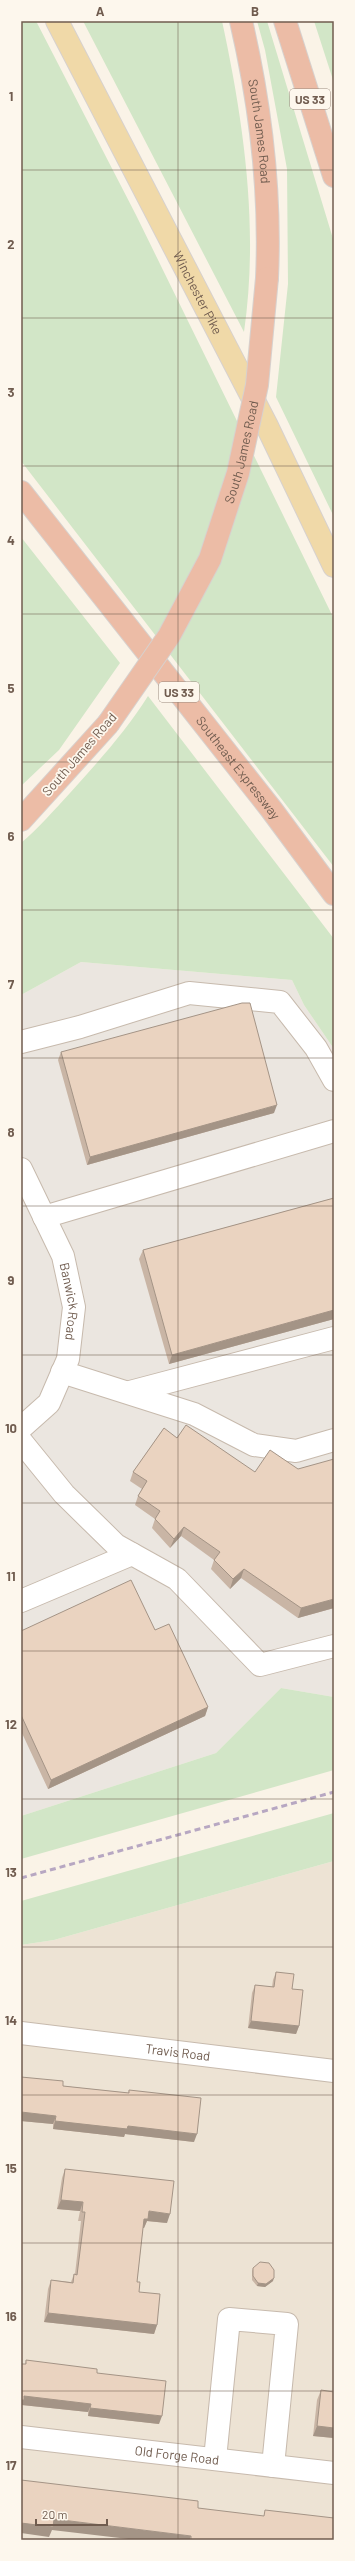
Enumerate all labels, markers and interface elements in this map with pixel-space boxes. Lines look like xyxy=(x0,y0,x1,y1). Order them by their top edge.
text: A xyxy=(96,3,105,19)
text: B xyxy=(251,3,259,19)
street label: South James Road xyxy=(245,78,274,184)
text: 1 xyxy=(9,88,13,104)
road number: US 33 xyxy=(290,89,330,109)
text: 2 xyxy=(7,236,15,252)
street label: Winchester Pike xyxy=(170,248,226,337)
text: 3 xyxy=(7,384,15,400)
street label: South James Road xyxy=(221,399,261,505)
text: 4 xyxy=(7,532,15,548)
text: 5 xyxy=(7,680,15,696)
road number: US 33 xyxy=(159,682,199,702)
street label: South James Road xyxy=(38,709,120,799)
street label: Southeast Expressway xyxy=(193,713,284,822)
text: 6 xyxy=(8,828,15,844)
text: 7 xyxy=(8,976,15,992)
text: 8 xyxy=(7,1124,15,1140)
street label: Banwick Road xyxy=(57,1261,82,1341)
text: 9 xyxy=(8,1272,15,1288)
text: 10 xyxy=(5,1420,17,1436)
text: 11 xyxy=(6,1568,16,1584)
text: 12 xyxy=(5,1716,17,1732)
text: 13 xyxy=(5,1864,17,1880)
text: 14 xyxy=(5,2012,17,2028)
street label: Travis Road xyxy=(145,2040,211,2064)
text: 15 xyxy=(5,2160,17,2176)
text: 16 xyxy=(5,2308,17,2324)
street label: Old Forge Road xyxy=(134,2442,220,2468)
text: 17 xyxy=(5,2457,17,2473)
scale bar xyxy=(36,2501,107,2527)
text: 20 m xyxy=(42,2507,68,2521)

